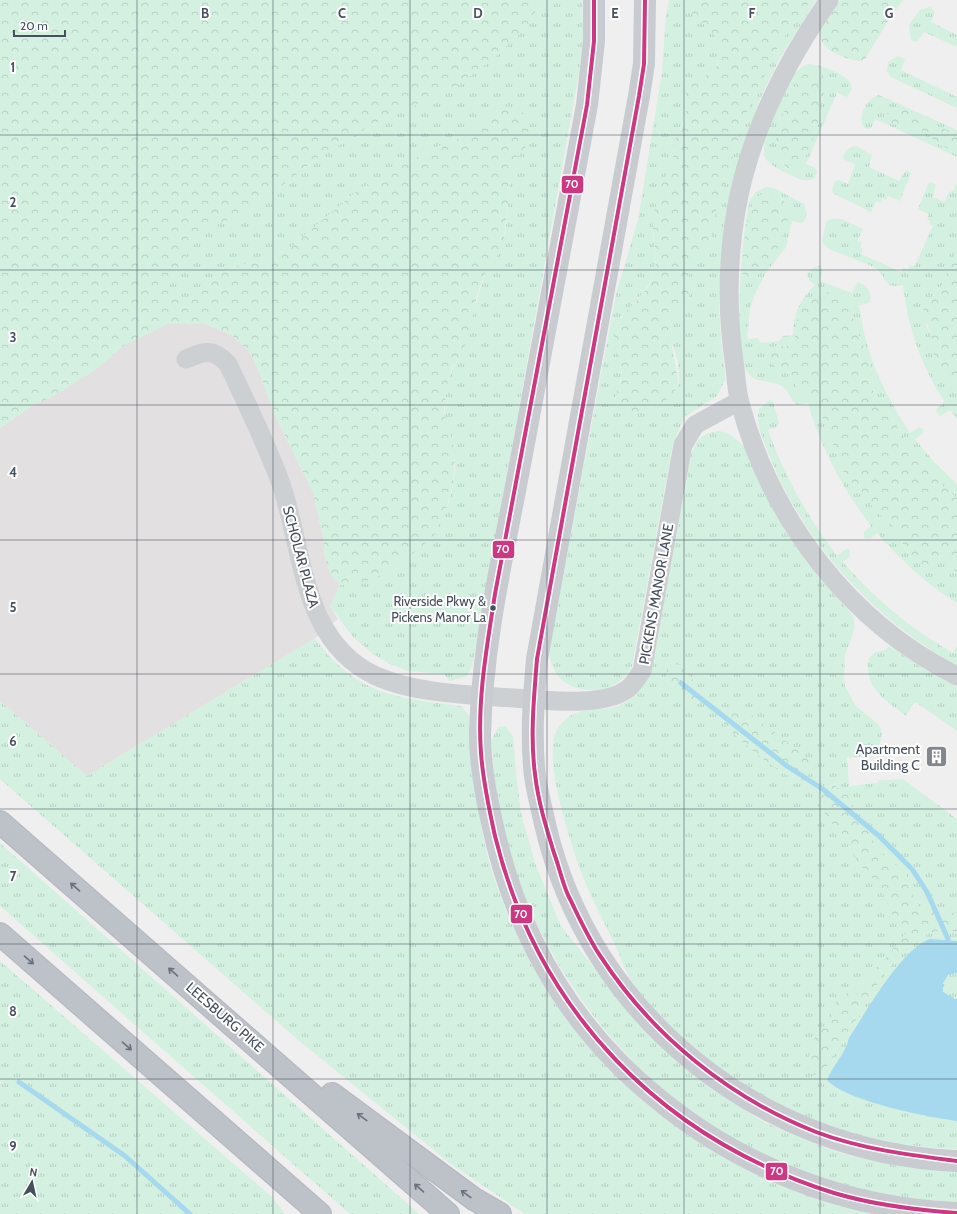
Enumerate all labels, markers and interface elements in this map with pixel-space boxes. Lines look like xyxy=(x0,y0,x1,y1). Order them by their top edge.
text: B xyxy=(201,5,209,21)
text: C xyxy=(338,5,346,21)
text: D xyxy=(473,5,483,21)
text: E xyxy=(611,5,619,21)
text: F xyxy=(749,5,756,21)
text: G xyxy=(885,5,894,21)
scale bar xyxy=(14,12,65,38)
text: 20 m xyxy=(20,18,48,33)
text: 1 xyxy=(11,59,15,75)
line badge: 70 xyxy=(561,175,584,194)
text: 70 xyxy=(565,177,579,191)
text: 2 xyxy=(10,194,17,210)
text: 3 xyxy=(9,329,17,345)
text: 4 xyxy=(9,464,17,480)
street label: SCHOLAR PLAZA xyxy=(279,504,323,610)
street label: PICKENS MANOR LANE xyxy=(635,522,677,666)
line badge: 70 xyxy=(492,540,515,559)
text: 70 xyxy=(496,542,510,556)
place label: Riverside Pkwy & Pickens Manor La xyxy=(391,593,487,625)
text: 5 xyxy=(10,599,17,615)
marker: Riverside Pkwy & Pickens Manor La xyxy=(488,603,498,613)
text: 6 xyxy=(9,733,17,749)
place label: Apartment Building C xyxy=(856,740,920,774)
building icon: Apartment Building C xyxy=(923,744,949,770)
text: 7 xyxy=(10,868,17,884)
one-way arrow xyxy=(70,882,80,891)
line badge: 70 xyxy=(510,904,533,924)
text: 70 xyxy=(514,907,528,921)
one-way arrow xyxy=(24,955,35,964)
one-way arrow xyxy=(168,967,178,977)
street label: LEESBURG PIKE xyxy=(182,978,268,1056)
text: 8 xyxy=(9,1003,17,1019)
one-way arrow xyxy=(122,1041,132,1050)
one-way arrow xyxy=(356,1112,367,1121)
text: 9 xyxy=(9,1138,17,1154)
north arrow xyxy=(12,1162,52,1202)
line badge: 70 xyxy=(765,1162,788,1181)
text: 70 xyxy=(770,1164,784,1178)
text: N xyxy=(29,1165,39,1180)
one-way arrow xyxy=(413,1184,424,1193)
one-way arrow xyxy=(461,1190,472,1198)

